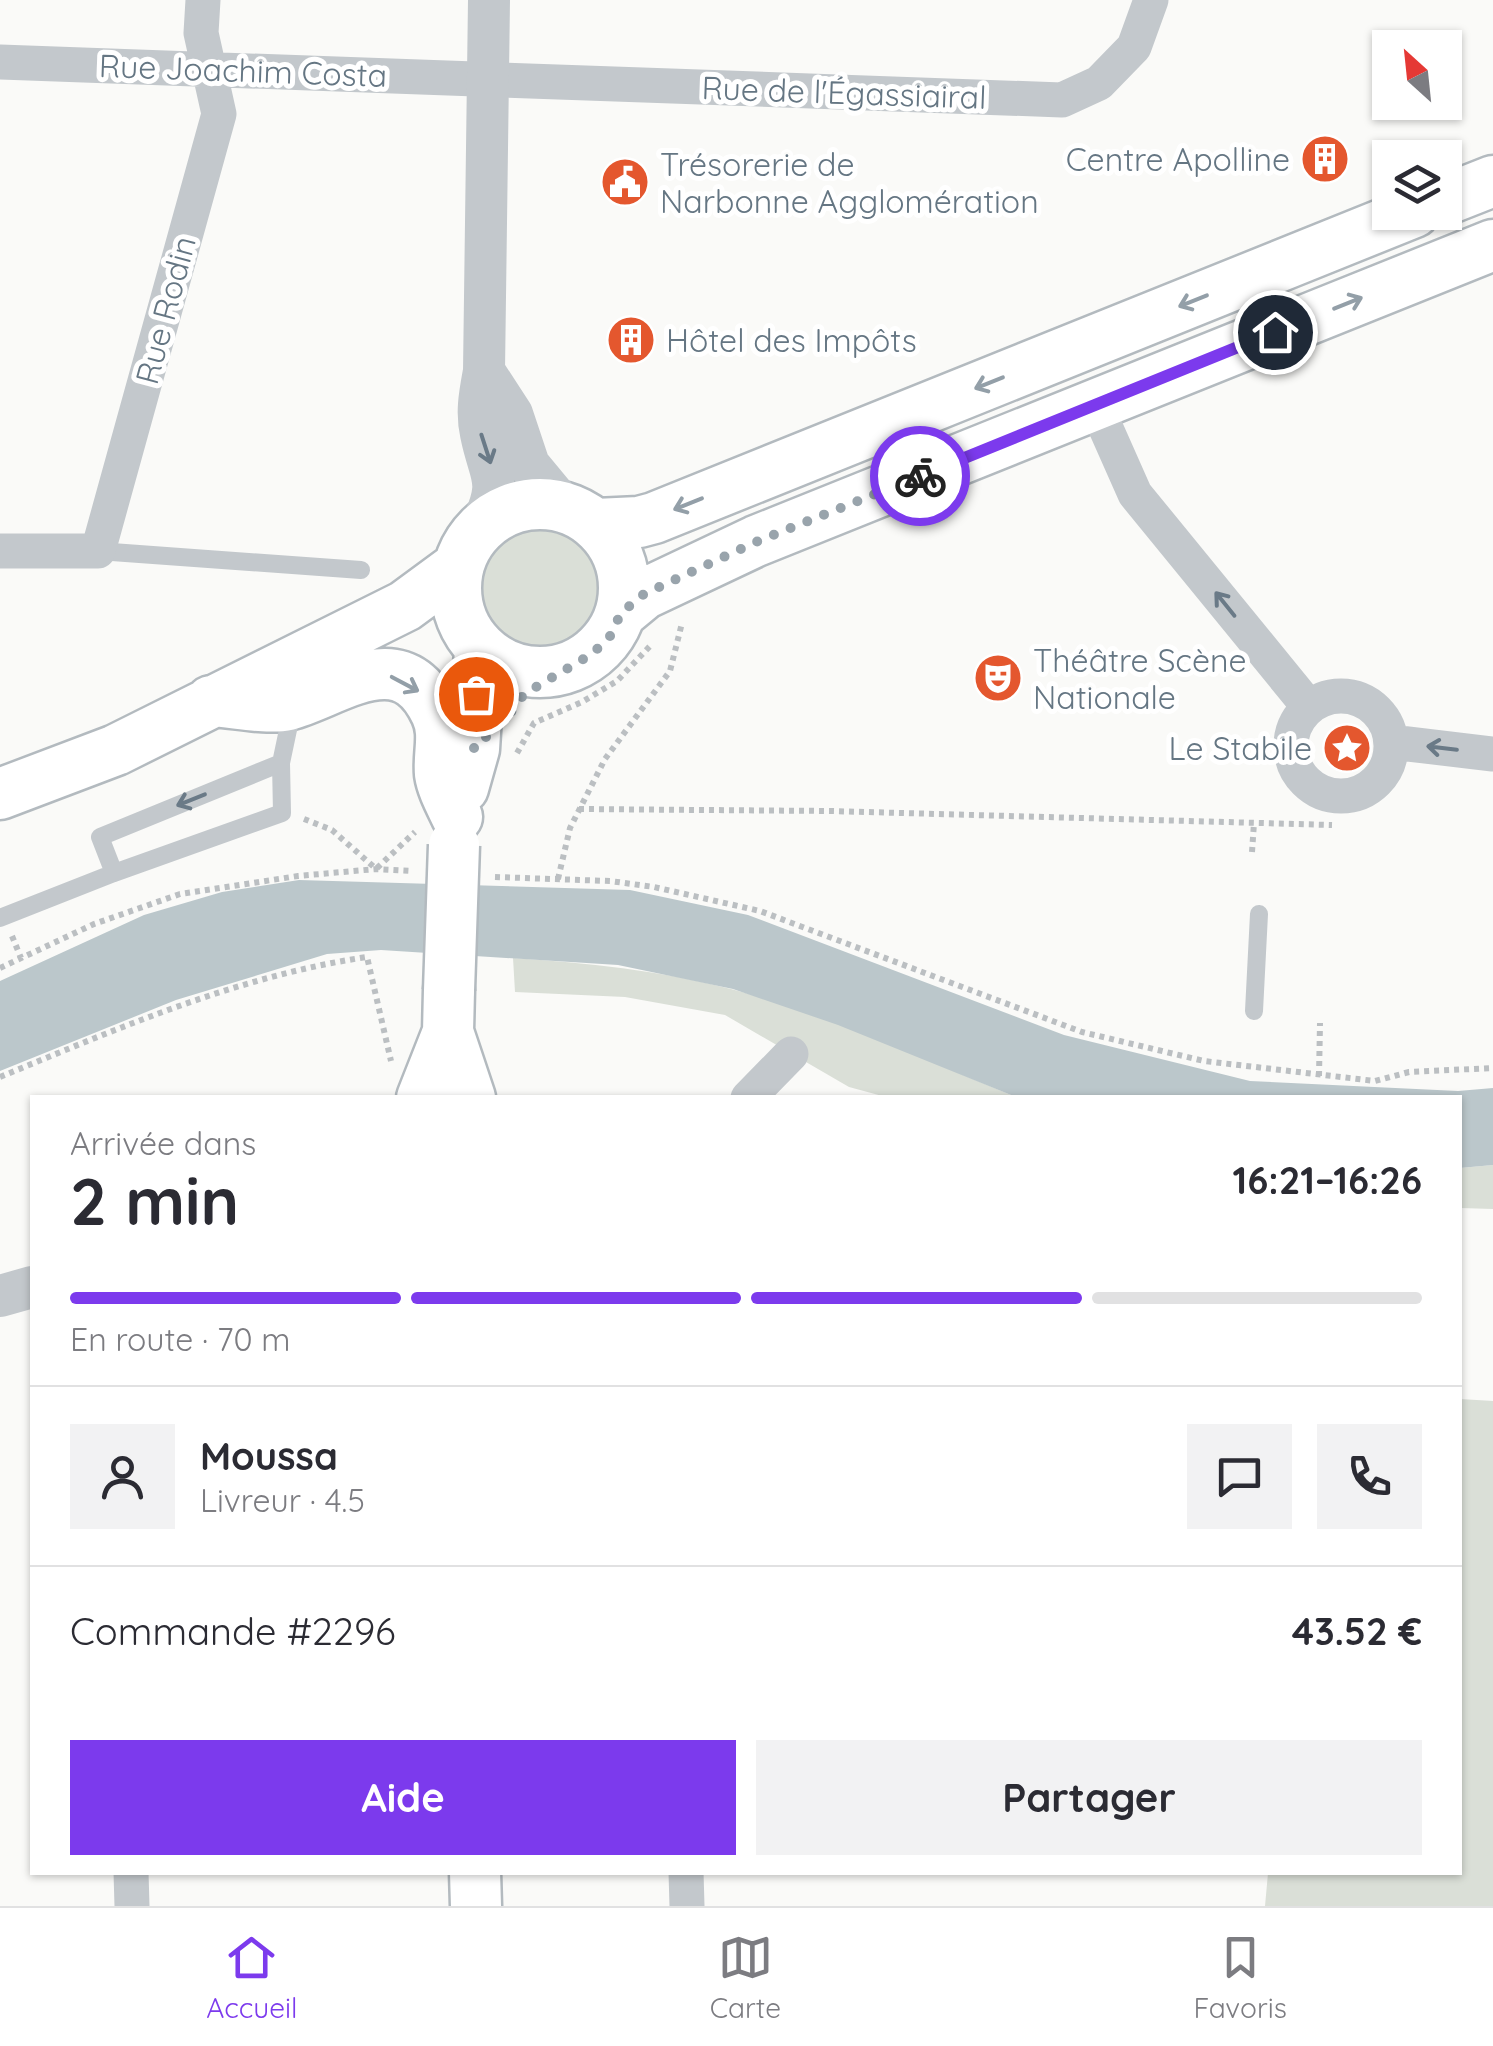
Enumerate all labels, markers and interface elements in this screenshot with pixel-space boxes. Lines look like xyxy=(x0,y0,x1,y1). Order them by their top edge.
north arrow xyxy=(1372,30,1462,120)
map controls xyxy=(1372,30,1462,230)
street label: Rue Joachim Costa xyxy=(98,45,388,95)
street label: Rue de l'Égassiairal xyxy=(701,67,987,117)
building icon: Centre Apolline xyxy=(1299,133,1351,185)
place label: Centre Apolline xyxy=(1066,139,1290,179)
button: layers xyxy=(1372,140,1462,230)
place label: Trésorerie de Narbonne Agglomération xyxy=(660,144,1039,221)
public building icon: Trésorerie de Narbonne Agglomération xyxy=(599,156,651,208)
street label: Rue Rodin xyxy=(126,232,204,388)
pin xyxy=(1233,290,1318,375)
one-way arrow xyxy=(1332,292,1363,310)
one-way arrow xyxy=(1178,293,1209,311)
icon: home xyxy=(1248,305,1303,360)
building icon: Hôtel des Impôts xyxy=(605,314,657,366)
place label: Hôtel des Impôts xyxy=(666,320,917,360)
one-way arrow xyxy=(974,375,1005,393)
courier xyxy=(870,426,970,526)
one-way arrow xyxy=(478,433,496,465)
icon: bike xyxy=(893,449,948,504)
one-way arrow xyxy=(673,497,703,515)
one-way arrow xyxy=(1214,592,1236,618)
place label: Théâtre Scène Nationale xyxy=(1033,640,1247,717)
pin xyxy=(434,652,519,737)
theatre icon: Théâtre Scène Nationale xyxy=(972,652,1024,704)
icon: bag xyxy=(449,667,504,722)
one-way arrow xyxy=(390,675,419,694)
place icon: Le Stabile xyxy=(1321,722,1373,774)
place label: Le Stabile xyxy=(1169,728,1312,768)
one-way arrow xyxy=(1427,738,1459,757)
one-way arrow xyxy=(176,792,207,810)
text: Arrivée dans xyxy=(70,1123,256,1163)
text: 16:21–16:26 xyxy=(1233,1156,1422,1204)
text: 2 min xyxy=(70,1160,239,1241)
text: En route · 70 m xyxy=(70,1319,290,1359)
button: person xyxy=(70,1424,175,1529)
button: chat xyxy=(1187,1424,1292,1529)
button: phone xyxy=(1317,1424,1422,1529)
text: Moussa xyxy=(200,1432,338,1480)
text: Livreur · 4.5 xyxy=(200,1480,365,1520)
text: Commande #2296 xyxy=(70,1607,396,1655)
text: 43.52 € xyxy=(1292,1607,1422,1655)
button: Aide xyxy=(70,1740,736,1855)
button: Partager xyxy=(756,1740,1422,1855)
tab: Accueil xyxy=(206,1930,297,2025)
tab: Carte xyxy=(710,1930,781,2025)
tab: Favoris xyxy=(1193,1930,1287,2025)

